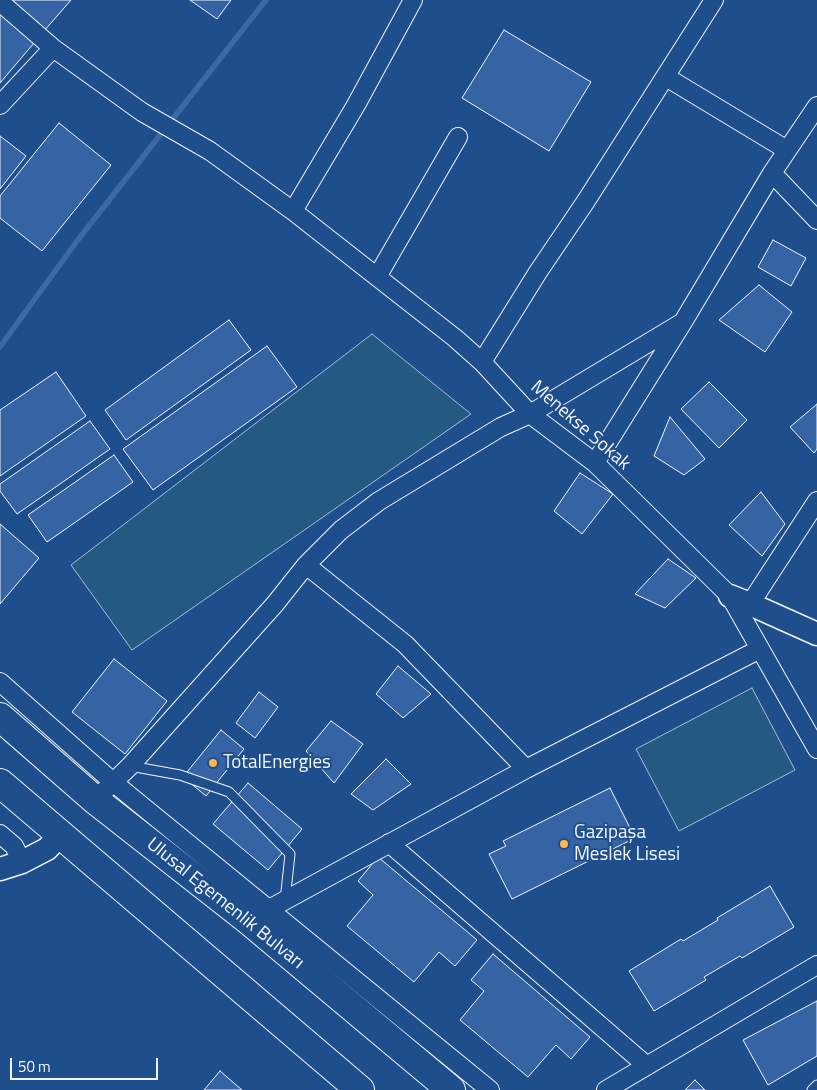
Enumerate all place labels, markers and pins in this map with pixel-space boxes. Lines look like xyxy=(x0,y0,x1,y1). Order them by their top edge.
place label: TotalEnergies xyxy=(223,752,331,774)
marker: TotalEnergies xyxy=(207,757,219,769)
place label: Gazipaşa Meslek Lisesi xyxy=(574,822,680,866)
marker: Gazipaşa Meslek Lisesi xyxy=(558,838,570,850)

